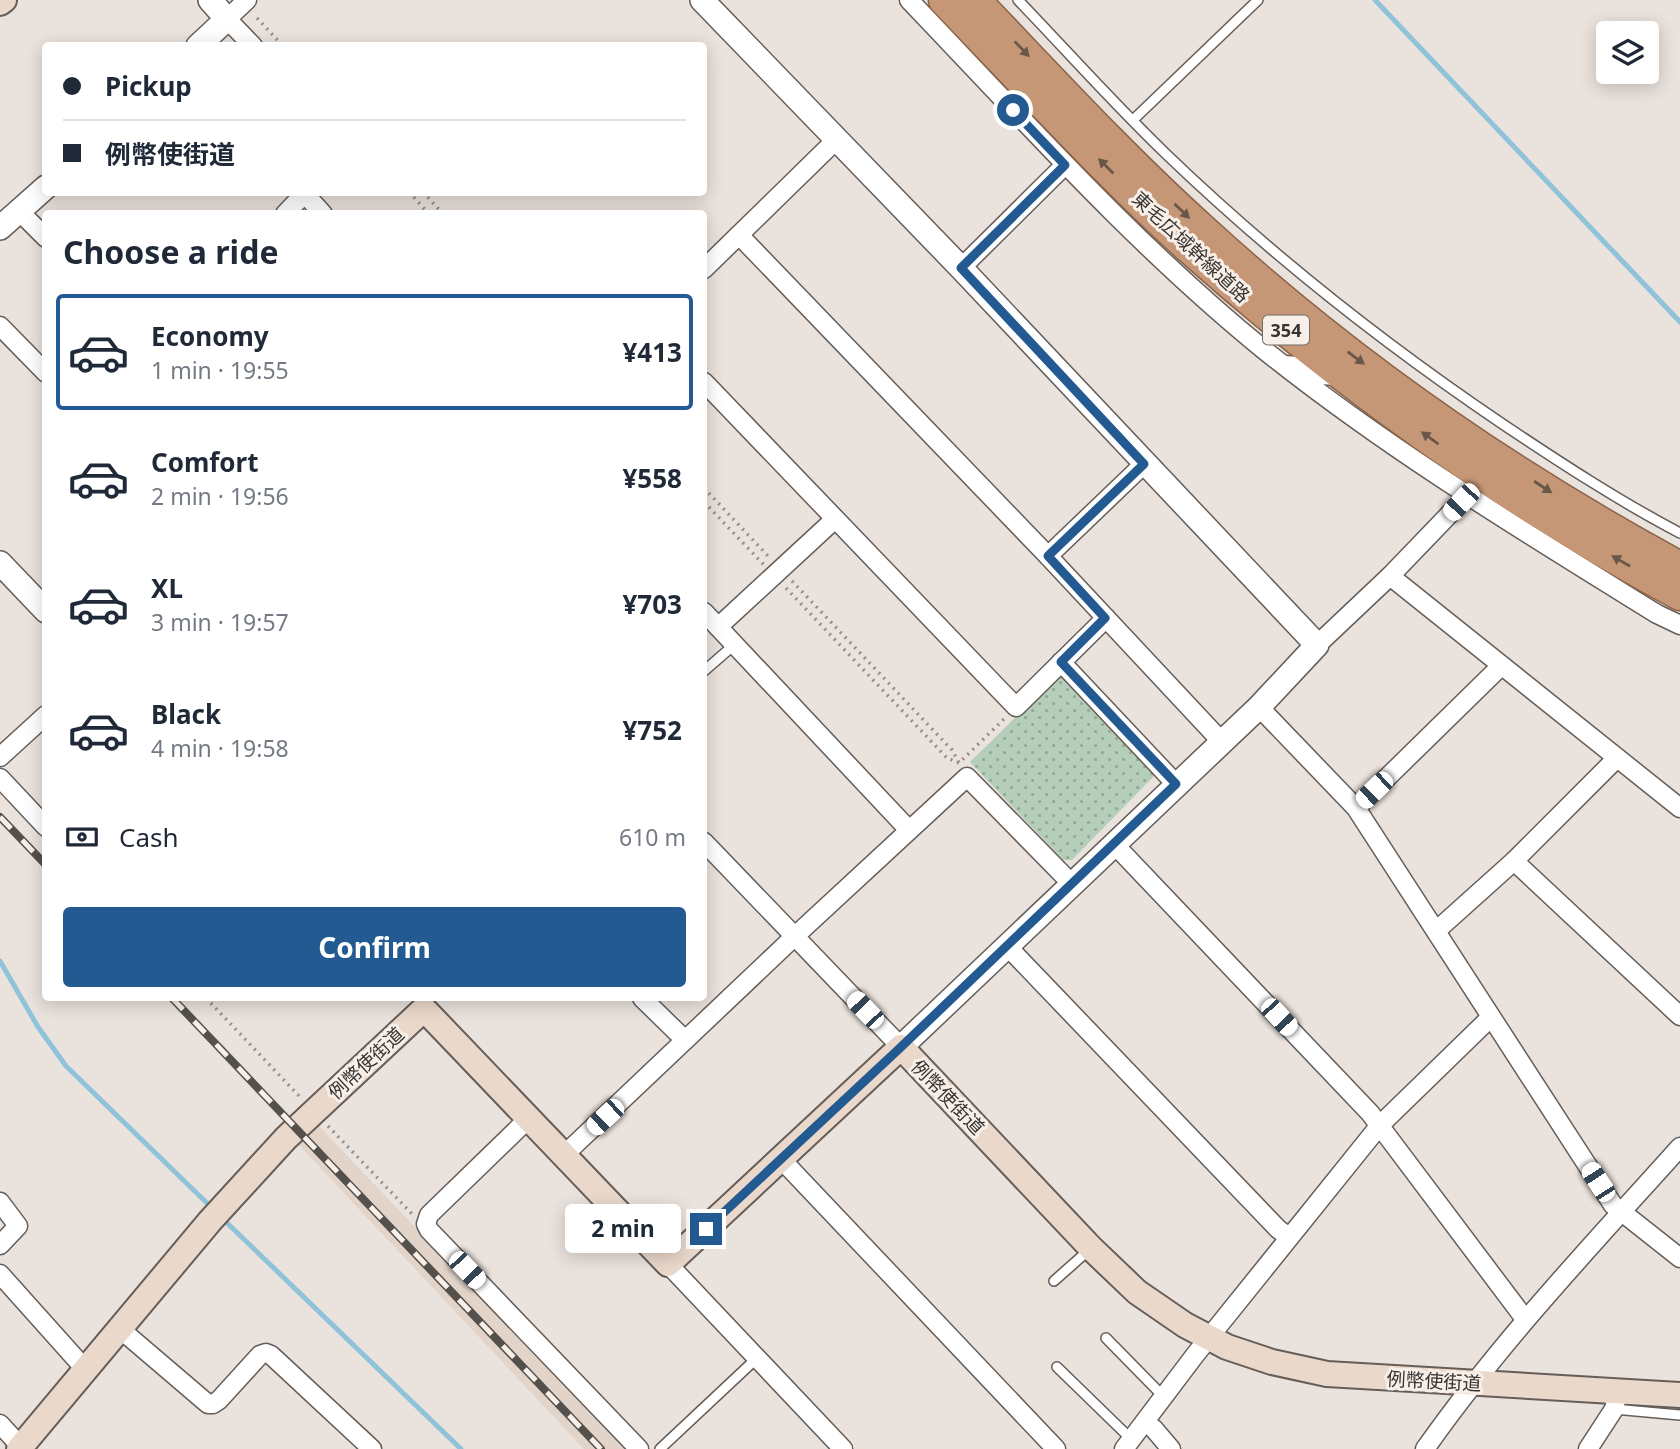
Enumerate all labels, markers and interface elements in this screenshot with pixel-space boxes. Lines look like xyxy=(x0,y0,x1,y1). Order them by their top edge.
map controls xyxy=(1596,21,1659,84)
button: layers xyxy=(1596,21,1659,84)
one-way arrow xyxy=(1014,40,1030,58)
text: Pickup xyxy=(105,68,192,104)
route start xyxy=(997,94,1029,126)
text: 例幣使街道 xyxy=(105,136,235,172)
one-way arrow xyxy=(1097,158,1114,175)
street label: 東毛広域幹線道路 xyxy=(1127,186,1255,308)
one-way arrow xyxy=(1173,202,1190,218)
text: Choose a ride xyxy=(63,230,279,273)
road number: 354 xyxy=(1263,316,1309,344)
text: Economy xyxy=(151,318,269,354)
icon: car xyxy=(67,321,130,384)
text: ¥413 xyxy=(623,334,682,370)
one-way arrow xyxy=(1346,350,1364,365)
text: 1 min · 19:55 xyxy=(151,354,289,386)
one-way arrow xyxy=(1421,431,1439,445)
text: Comfort xyxy=(151,444,259,480)
icon: car xyxy=(67,447,130,510)
text: ¥558 xyxy=(623,460,682,496)
car xyxy=(1439,479,1484,525)
text: 2 min · 19:56 xyxy=(151,480,289,512)
one-way arrow xyxy=(1533,480,1552,493)
one-way arrow xyxy=(1611,555,1630,568)
text: XL xyxy=(151,570,183,606)
icon: car xyxy=(67,573,130,636)
text: ¥703 xyxy=(623,586,682,622)
text: 3 min · 19:57 xyxy=(151,606,289,638)
text: Black xyxy=(151,696,221,732)
icon: car xyxy=(67,699,130,762)
text: ¥752 xyxy=(623,712,682,748)
text: 4 min · 19:58 xyxy=(151,732,289,764)
car xyxy=(1352,768,1397,812)
icon: cash xyxy=(63,818,101,856)
text: Cash xyxy=(119,819,179,855)
text: 610 m xyxy=(619,821,686,853)
button: Confirm xyxy=(63,907,686,987)
car xyxy=(843,988,888,1032)
car xyxy=(1257,994,1302,1040)
street label: 例幣使街道 xyxy=(322,1021,410,1105)
street label: 例幣使街道 xyxy=(906,1054,990,1140)
car xyxy=(583,1095,628,1139)
car xyxy=(1578,1159,1619,1205)
callout: 2 min xyxy=(566,1204,682,1254)
text: 2 min xyxy=(591,1212,655,1244)
route end xyxy=(690,1213,722,1245)
car xyxy=(445,1248,490,1292)
street label: 例幣使街道 xyxy=(1386,1366,1482,1396)

